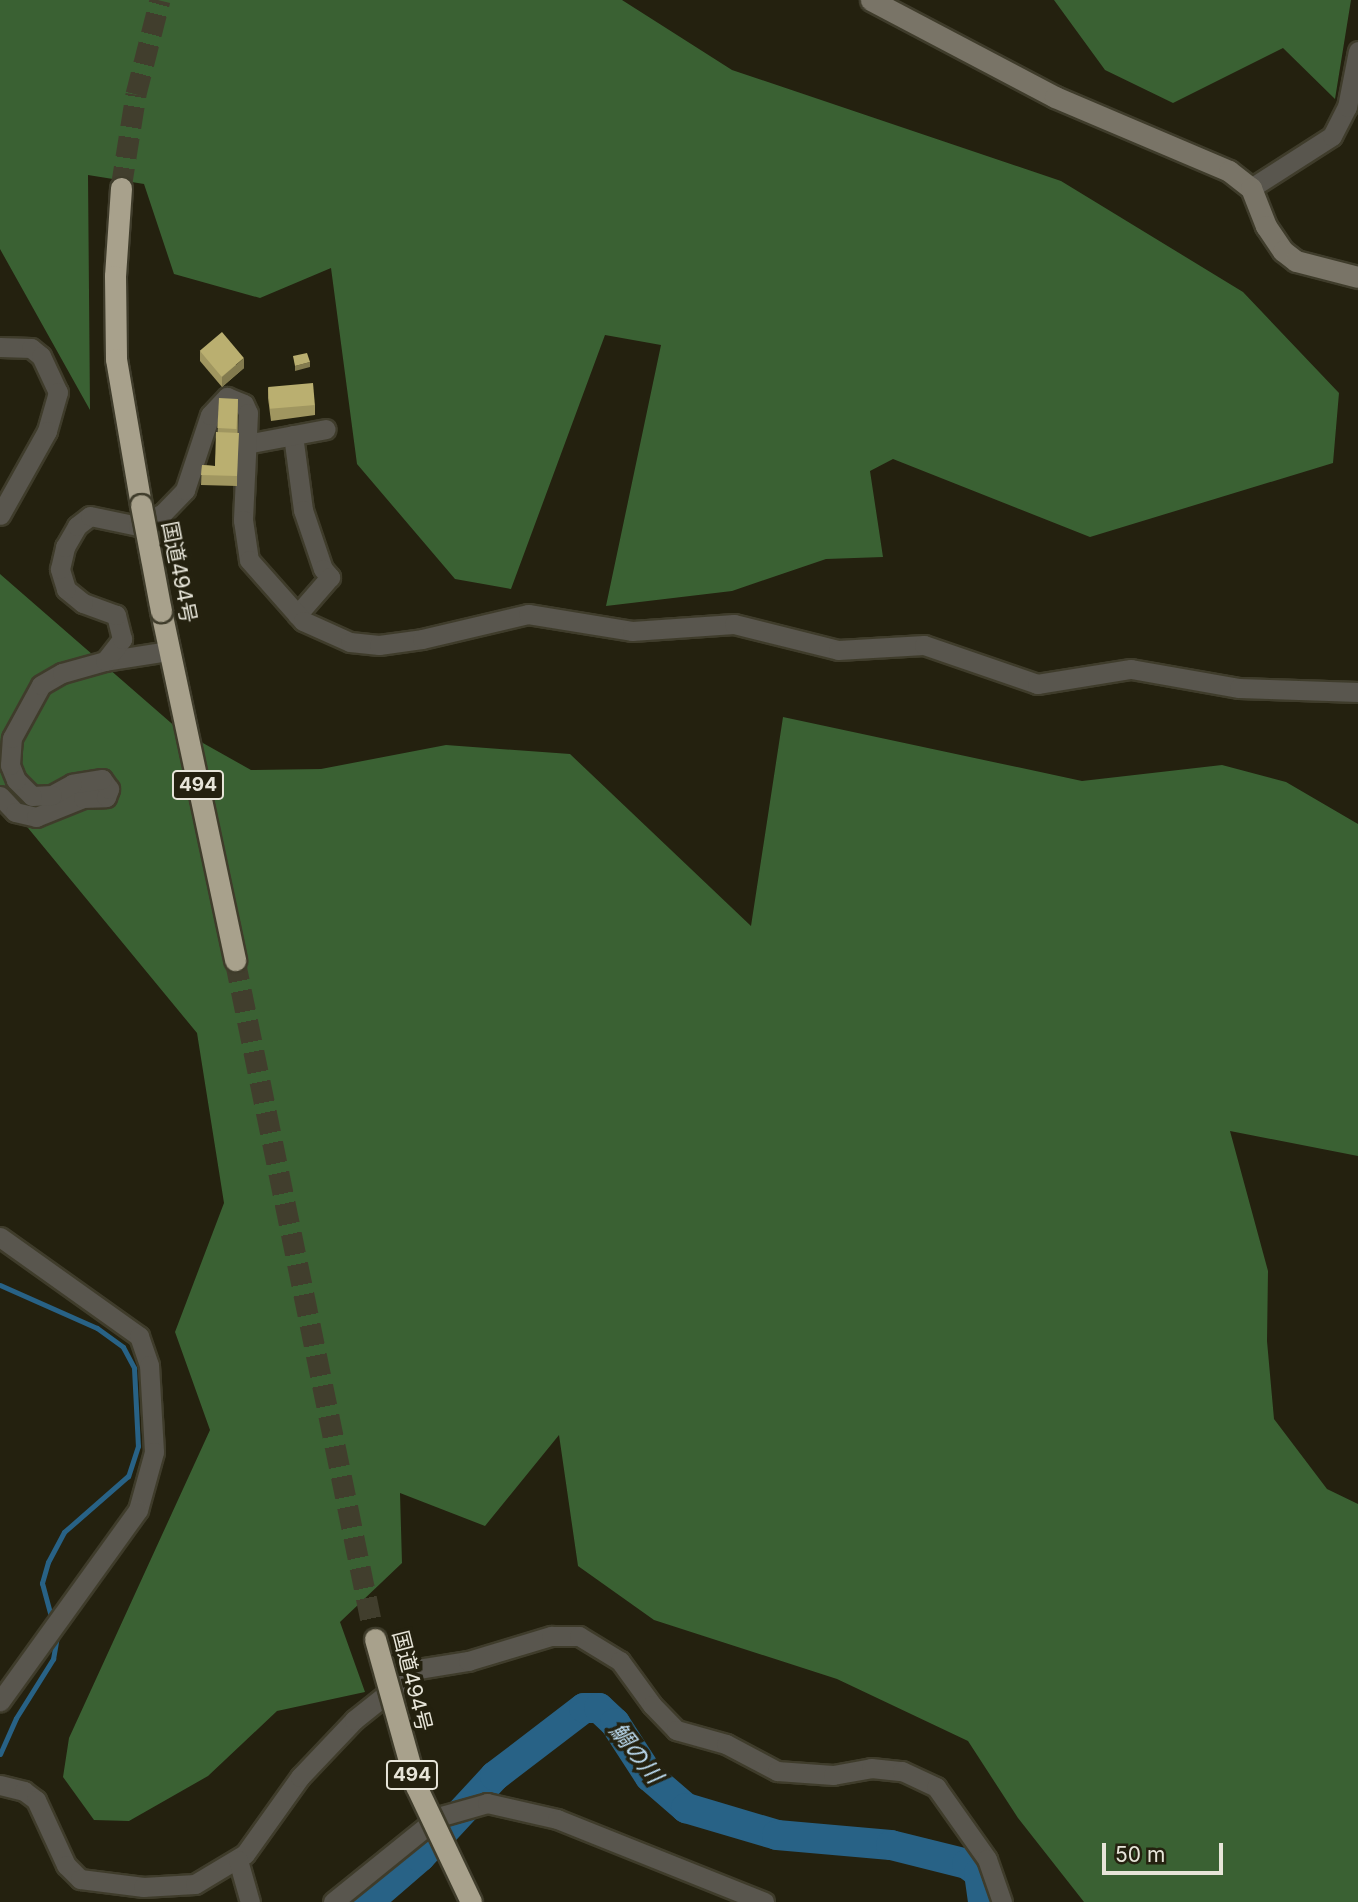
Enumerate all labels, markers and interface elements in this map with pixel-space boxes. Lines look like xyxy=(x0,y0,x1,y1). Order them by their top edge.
street label: 国道494号 xyxy=(157,519,201,625)
road number: 494 xyxy=(172,770,224,800)
street label: 国道494号 xyxy=(387,1628,437,1734)
water label: 鯛の川 xyxy=(604,1717,668,1789)
road number: 494 xyxy=(386,1760,438,1791)
scale bar xyxy=(1106,1828,1227,1872)
text: 50 m xyxy=(1115,1842,1165,1867)

